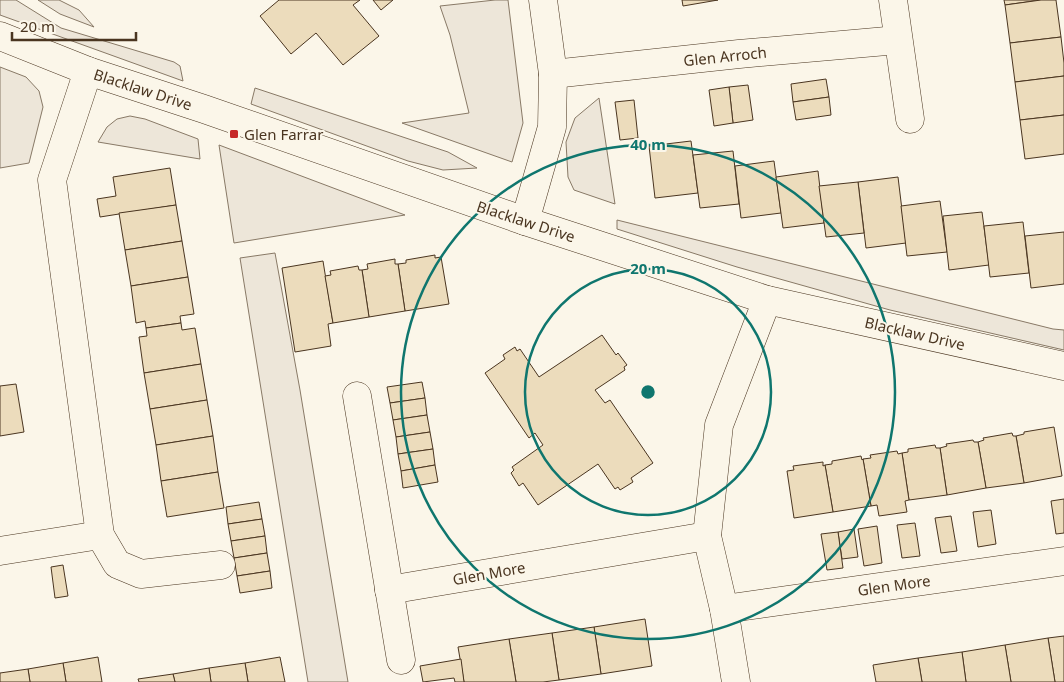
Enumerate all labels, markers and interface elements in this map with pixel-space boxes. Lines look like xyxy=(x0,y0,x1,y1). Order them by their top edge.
scale bar xyxy=(12,10,136,42)
text: 20 m xyxy=(20,16,55,36)
street label: Glen Arroch xyxy=(682,42,768,70)
street label: Blacklaw Drive xyxy=(91,64,195,114)
place label: Glen Farrar xyxy=(244,124,323,144)
marker: Glen Farrar xyxy=(228,128,240,140)
text: 40 m xyxy=(630,134,666,154)
street label: Blacklaw Drive xyxy=(474,196,578,246)
text: 20 m xyxy=(630,258,666,278)
street label: Blacklaw Drive xyxy=(863,312,967,354)
centre of rings xyxy=(639,383,657,401)
street label: Glen More xyxy=(451,557,527,589)
street label: Glen More xyxy=(856,570,932,600)

